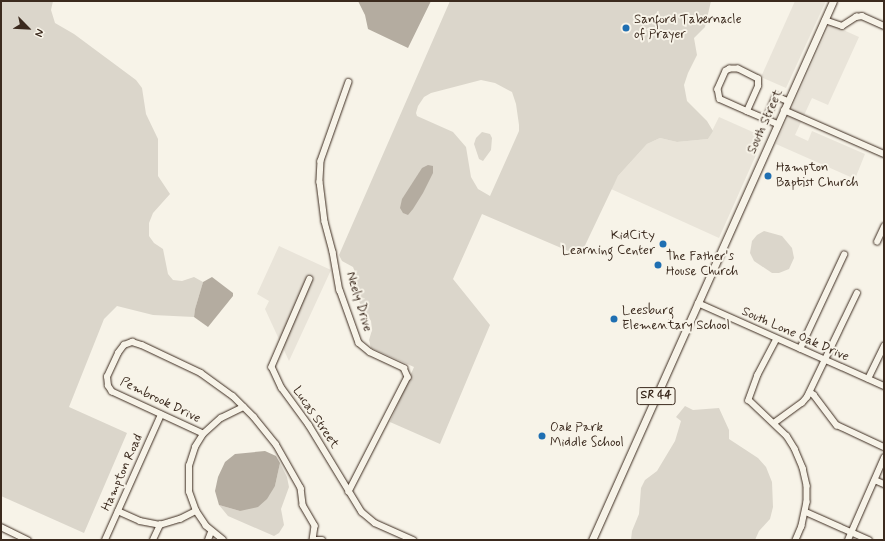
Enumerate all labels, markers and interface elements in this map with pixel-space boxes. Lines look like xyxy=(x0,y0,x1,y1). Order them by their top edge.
north arrow xyxy=(8,8,48,48)
place label: Sanford Tabernacle of Prayer xyxy=(634,13,739,44)
marker: Sanford Tabernacle of Prayer xyxy=(621,23,631,33)
text: N xyxy=(31,27,47,39)
street label: South Street xyxy=(745,87,787,157)
place label: Hampton Baptist Church xyxy=(776,161,859,192)
marker: Hampton Baptist Church xyxy=(763,171,773,181)
place label: KidCity Learning Center xyxy=(560,229,655,260)
marker: KidCity Learning Center xyxy=(658,239,668,249)
place label: The Father's House Church xyxy=(666,250,741,281)
marker: The Father's House Church xyxy=(653,260,663,270)
street label: Neely Drive xyxy=(341,270,375,334)
place label: Leesburg Elementary School xyxy=(622,304,730,335)
street label: South Lone Oak Drive xyxy=(739,304,851,366)
marker: Leesburg Elementary School xyxy=(609,314,619,324)
street label: Pembrook Drive xyxy=(117,375,203,427)
street label: Lucas Street xyxy=(288,384,342,452)
road number: SR 44 xyxy=(636,386,676,406)
place label: Oak Park Middle School xyxy=(550,421,624,452)
marker: Oak Park Middle School xyxy=(537,431,547,441)
street label: Hampton Road xyxy=(99,432,147,514)

